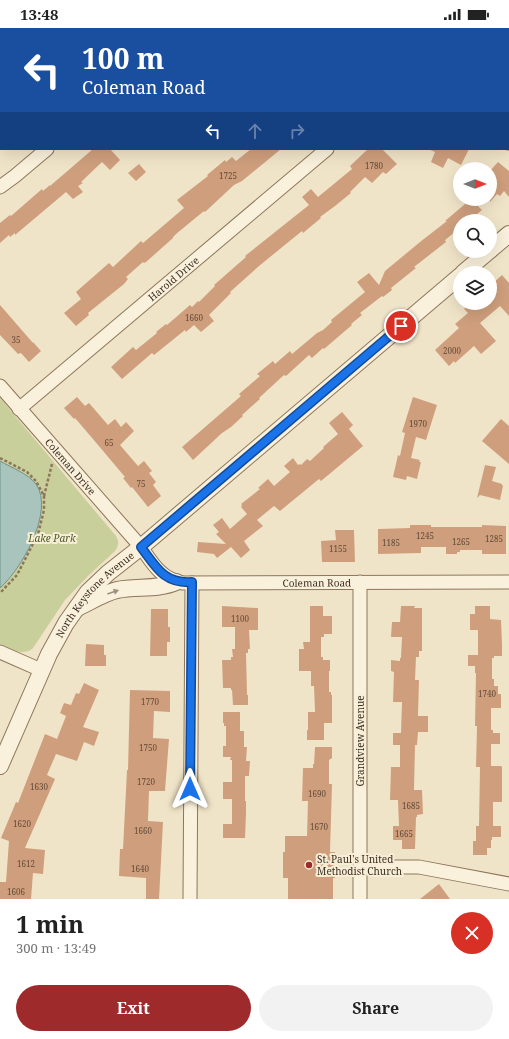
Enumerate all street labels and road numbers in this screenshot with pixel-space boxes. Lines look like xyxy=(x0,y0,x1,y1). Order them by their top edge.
street label: Harold Drive xyxy=(145,253,202,304)
street label: Coleman Drive xyxy=(42,435,99,498)
street label: North Keystone Avenue xyxy=(52,548,137,640)
street label: Coleman Road xyxy=(283,575,351,590)
street label: Grandview Avenue xyxy=(353,695,367,787)

